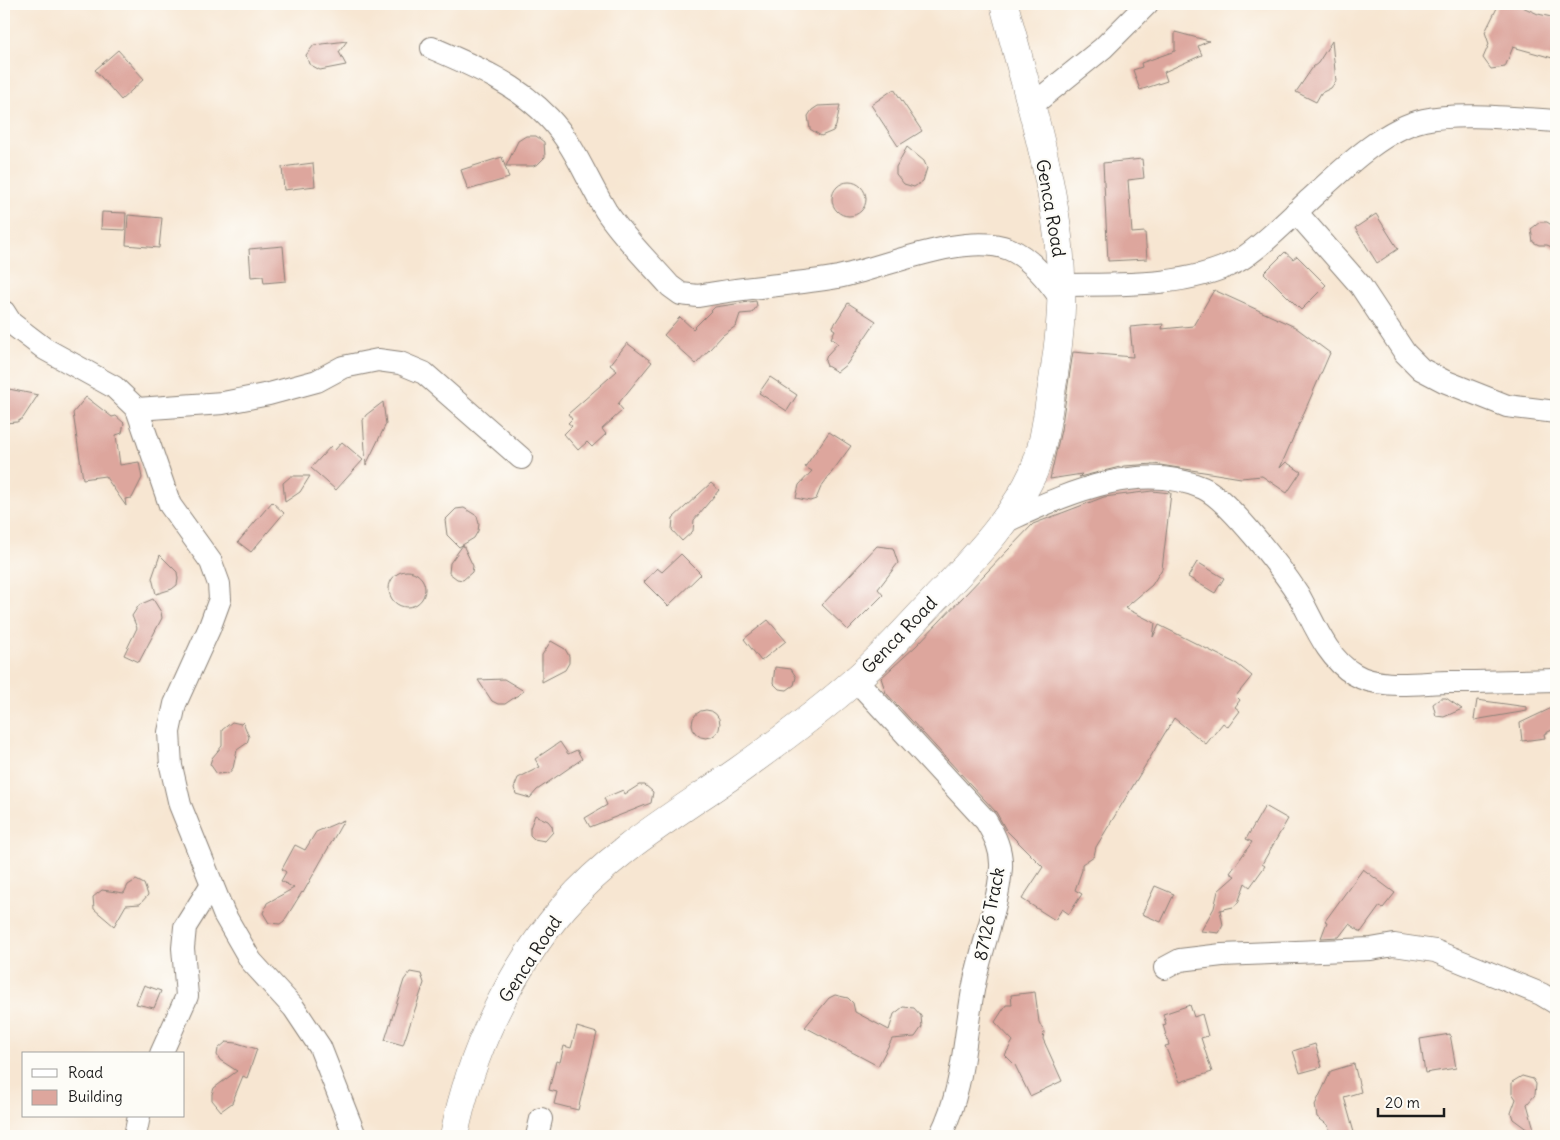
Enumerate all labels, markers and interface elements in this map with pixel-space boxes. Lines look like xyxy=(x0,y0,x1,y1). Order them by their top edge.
street label: Genca Road xyxy=(1031,157,1071,259)
street label: Genca Road xyxy=(856,591,942,679)
street label: 87126 Track xyxy=(969,865,1009,963)
street label: Genca Road xyxy=(493,911,567,1007)
legend xyxy=(22,1052,185,1118)
text: Road xyxy=(68,1063,103,1082)
scale bar xyxy=(1378,1085,1444,1117)
text: Building xyxy=(68,1087,123,1106)
text: 20 m xyxy=(1385,1093,1420,1112)

